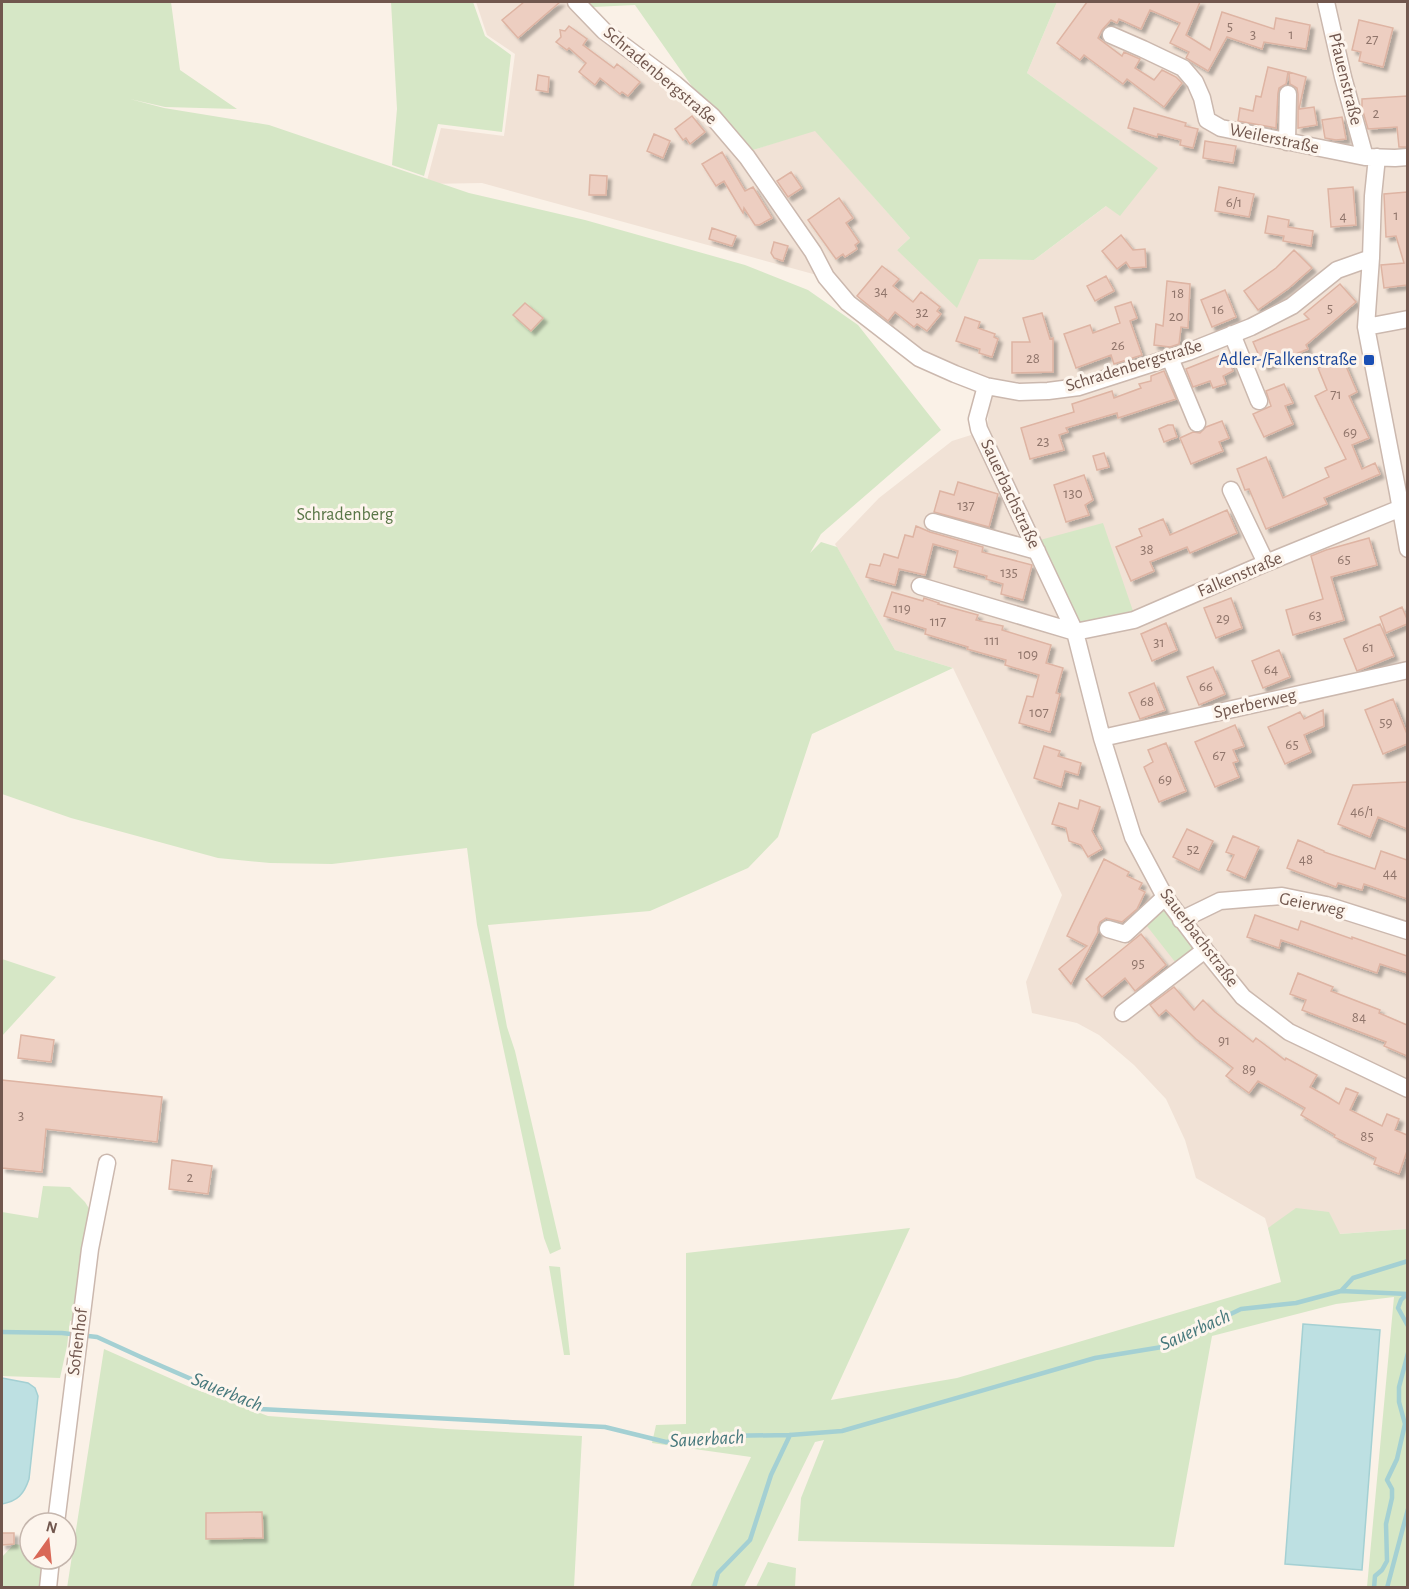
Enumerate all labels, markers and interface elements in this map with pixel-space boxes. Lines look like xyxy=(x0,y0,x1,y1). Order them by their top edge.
house number: 5 xyxy=(1227,19,1233,34)
street label: Schradenbergstraße xyxy=(600,24,720,128)
house number: 3 xyxy=(1250,27,1256,42)
house number: 1 xyxy=(1288,27,1294,42)
street label: Pfauenstraße xyxy=(1325,31,1365,127)
house number: 27 xyxy=(1365,32,1379,47)
house number: 2 xyxy=(1373,106,1380,121)
street label: Weilerstraße xyxy=(1228,121,1320,157)
house number: 6/1 xyxy=(1226,195,1242,210)
house number: 1 xyxy=(1393,208,1399,223)
house number: 4 xyxy=(1339,209,1347,224)
house number: 34 xyxy=(874,284,888,299)
house number: 18 xyxy=(1172,286,1184,301)
house number: 5 xyxy=(1327,301,1333,316)
house number: 16 xyxy=(1212,302,1224,317)
house number: 32 xyxy=(915,305,929,320)
house number: 20 xyxy=(1169,309,1183,324)
street label: Schradenbergstraße xyxy=(1064,337,1204,395)
house number: 26 xyxy=(1111,338,1125,353)
house number: 28 xyxy=(1026,351,1040,366)
place label: Adler-/Falkenstraße xyxy=(1219,351,1357,369)
marker: Adler-/Falkenstraße xyxy=(1362,353,1376,367)
house number: 71 xyxy=(1330,387,1342,402)
house number: 69 xyxy=(1343,425,1357,440)
house number: 23 xyxy=(1036,434,1050,449)
street label: Sauerbachstraße xyxy=(977,437,1043,551)
house number: 130 xyxy=(1063,486,1083,501)
house number: 137 xyxy=(957,498,975,513)
park label: Schradenberg xyxy=(296,506,394,524)
house number: 38 xyxy=(1140,542,1154,557)
street label: Falkenstraße xyxy=(1195,549,1285,601)
house number: 65 xyxy=(1337,552,1351,567)
house number: 135 xyxy=(1000,565,1018,580)
house number: 119 xyxy=(893,601,911,616)
house number: 63 xyxy=(1308,608,1322,623)
house number: 29 xyxy=(1216,611,1230,626)
house number: 117 xyxy=(930,614,946,629)
house number: 111 xyxy=(984,633,1000,648)
house number: 31 xyxy=(1153,635,1165,650)
house number: 61 xyxy=(1362,640,1374,655)
house number: 109 xyxy=(1018,647,1038,662)
house number: 64 xyxy=(1264,662,1278,677)
house number: 66 xyxy=(1199,679,1213,694)
street label: Sperberweg xyxy=(1212,686,1298,722)
house number: 68 xyxy=(1140,694,1154,709)
house number: 107 xyxy=(1029,705,1049,720)
house number: 59 xyxy=(1379,715,1393,730)
house number: 65 xyxy=(1285,737,1299,752)
house number: 67 xyxy=(1212,748,1226,763)
house number: 69 xyxy=(1158,772,1172,787)
house number: 46/1 xyxy=(1350,804,1374,819)
house number: 52 xyxy=(1186,842,1200,857)
house number: 48 xyxy=(1299,852,1313,867)
house number: 44 xyxy=(1383,866,1397,881)
street label: Sauerbachstraße xyxy=(1156,885,1242,991)
street label: Geierweg xyxy=(1278,890,1346,920)
house number: 95 xyxy=(1131,956,1145,971)
house number: 84 xyxy=(1352,1010,1366,1025)
house number: 91 xyxy=(1218,1033,1230,1048)
house number: 89 xyxy=(1242,1062,1256,1077)
house number: 3 xyxy=(18,1108,24,1123)
house number: 85 xyxy=(1360,1129,1374,1144)
house number: 2 xyxy=(187,1170,194,1185)
street label: Sofienhof xyxy=(65,1306,91,1377)
water label: Sauerbach xyxy=(1157,1306,1233,1354)
water label: Sauerbach xyxy=(189,1369,265,1415)
water label: Sauerbach xyxy=(669,1427,745,1451)
north arrow xyxy=(18,1511,78,1571)
text: N xyxy=(44,1518,59,1537)

